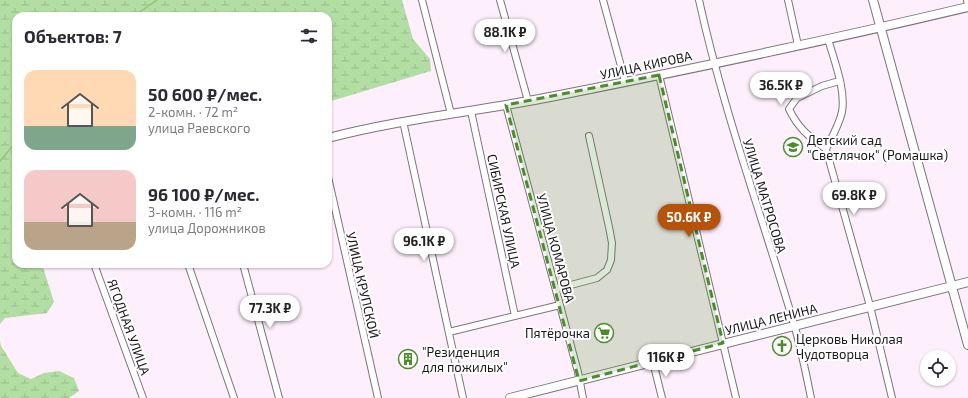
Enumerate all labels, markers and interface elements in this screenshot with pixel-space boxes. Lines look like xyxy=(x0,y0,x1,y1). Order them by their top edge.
pin: 88.1K ₽ xyxy=(468,19,542,53)
text: 88.1K ₽ xyxy=(483,24,527,40)
icon: filters xyxy=(298,25,320,47)
text: Объектов: 7 xyxy=(24,26,122,46)
street label: УЛИЦА КИРОВА xyxy=(599,47,693,83)
pin: 36.5K ₽ xyxy=(744,72,818,106)
text: 36.5K ₽ xyxy=(759,77,803,93)
text: 50 600 ₽/мес. xyxy=(148,84,262,104)
icon: home xyxy=(56,86,104,134)
text: 2-комн. · 72 m² xyxy=(148,104,238,120)
text: улица Раевского xyxy=(148,120,250,136)
place label: Детский сад "Светлячок" (Ромашка) xyxy=(807,132,948,163)
school or university icon: Детский сад "Светлячок" (Ромашка) xyxy=(782,136,804,158)
street label: УЛИЦА МАТРОСОВА xyxy=(740,137,790,255)
street label: СИБИРСКАЯ УЛИЦА xyxy=(484,152,524,270)
pin: 69.8K ₽ xyxy=(817,182,891,216)
text: 96 100 ₽/мес. xyxy=(148,184,259,204)
icon: home xyxy=(56,186,104,234)
text: 69.8K ₽ xyxy=(831,187,877,203)
street label: УЛИЦА КОМАРОВА xyxy=(534,192,578,304)
text: 3-комн. · 116 m² xyxy=(148,204,242,220)
pin: 50.6K ₽ xyxy=(652,204,726,238)
text: 50.6K ₽ xyxy=(667,209,711,225)
text: улица Дорожников xyxy=(148,220,266,236)
pin: 96.1K ₽ xyxy=(387,228,461,262)
street label: УЛИЦА КРУПСКОЙ xyxy=(343,230,383,340)
text: 96.1K ₽ xyxy=(403,233,445,249)
street label: ЯГОДНАЯ УЛИЦА xyxy=(104,277,154,377)
pin: 77.3K ₽ xyxy=(233,295,307,329)
text: 77.3K ₽ xyxy=(249,300,291,316)
street label: УЛИЦА ЛЕНИНА xyxy=(723,300,819,338)
supermarket icon: Пятёрочка xyxy=(593,322,615,344)
place label: Пятёрочка xyxy=(525,325,590,341)
place label: Церковь Николая Чудотворца xyxy=(796,331,903,362)
church icon: Церковь Николая Чудотворца xyxy=(771,335,793,357)
place label: "Резиденция для пожилых" xyxy=(422,344,508,375)
pin: 116K ₽ xyxy=(633,344,699,378)
building icon: "Резиденция для пожилых" xyxy=(397,348,419,370)
text: 116K ₽ xyxy=(647,349,685,365)
map controls xyxy=(920,350,956,386)
button: locate xyxy=(920,350,956,386)

